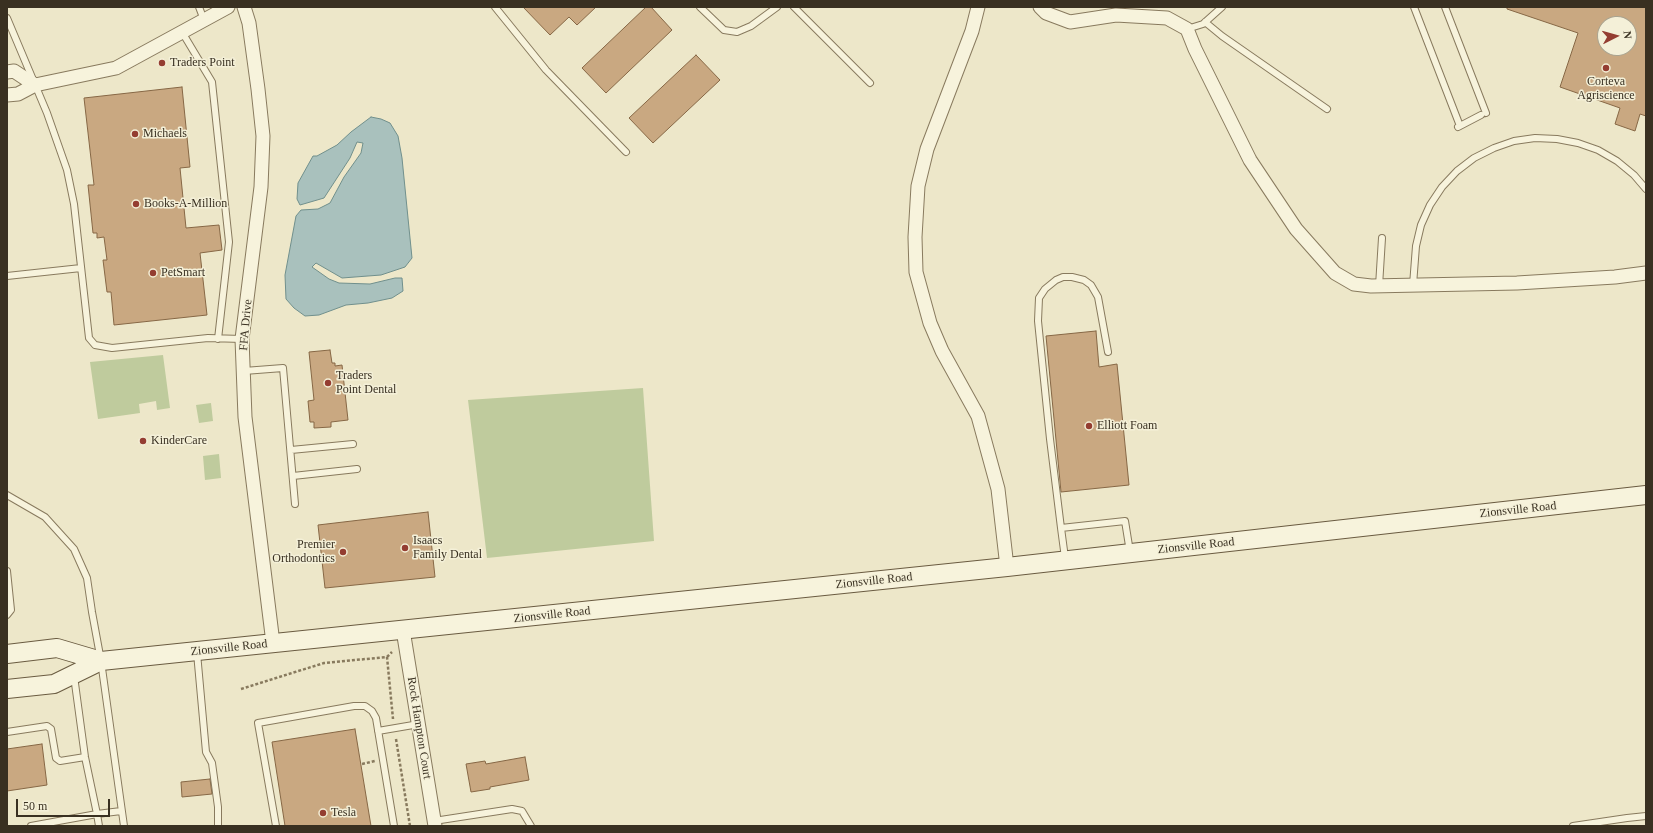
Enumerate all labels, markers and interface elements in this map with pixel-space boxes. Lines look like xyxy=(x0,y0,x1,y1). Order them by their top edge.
north arrow xyxy=(1597,16,1637,56)
text: N xyxy=(1622,30,1634,39)
place label: Traders Point xyxy=(170,56,235,70)
marker: Traders Point xyxy=(157,58,167,68)
marker: Corteva Agriscience xyxy=(1601,63,1611,73)
place label: Corteva Agriscience xyxy=(1577,75,1635,103)
place label: Michaels xyxy=(143,127,187,141)
marker: Michaels xyxy=(130,129,140,139)
place label: Books-A-Million xyxy=(144,197,227,211)
marker: Books-A-Million xyxy=(131,199,141,209)
place label: PetSmart xyxy=(161,266,205,280)
marker: PetSmart xyxy=(148,268,158,278)
street label: FFA Drive xyxy=(237,299,255,351)
place label: Traders Point Dental xyxy=(336,369,396,397)
marker: Traders Point Dental xyxy=(323,378,333,388)
place label: Elliott Foam xyxy=(1097,419,1157,433)
marker: Elliott Foam xyxy=(1084,421,1094,431)
place label: KinderCare xyxy=(151,434,207,448)
marker: KinderCare xyxy=(138,436,148,446)
street label: Zionsville Road xyxy=(1479,499,1557,521)
place label: Isaacs Family Dental xyxy=(413,534,482,562)
street label: Zionsville Road xyxy=(1157,535,1235,557)
place label: Premier Orthodontics xyxy=(272,538,335,566)
marker: Isaacs Family Dental xyxy=(400,543,410,553)
marker: Premier Orthodontics xyxy=(338,547,348,557)
street label: Zionsville Road xyxy=(835,570,913,592)
street label: Zionsville Road xyxy=(513,604,591,626)
street label: Zionsville Road xyxy=(190,637,268,659)
street label: Rock Hampton Court xyxy=(404,676,434,780)
scale bar xyxy=(18,791,112,817)
text: 50 m xyxy=(23,799,47,813)
place label: Tesla xyxy=(331,806,356,820)
marker: Tesla xyxy=(318,808,328,818)

